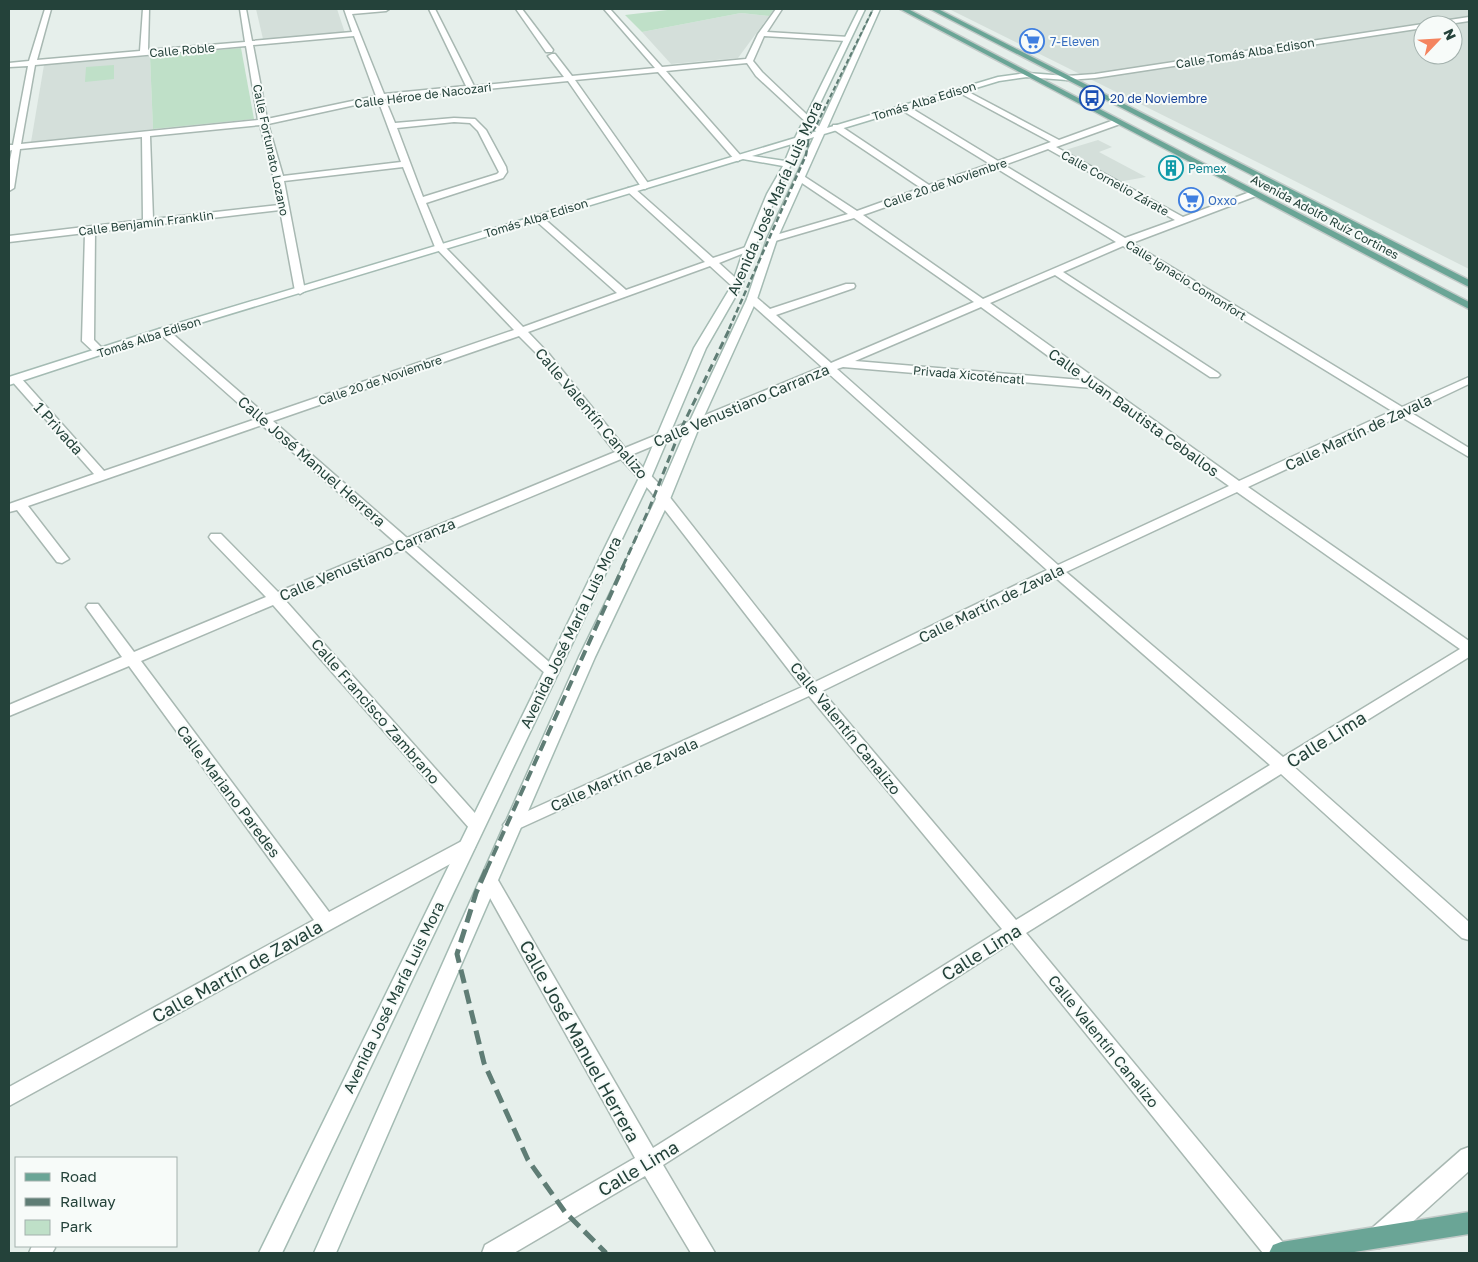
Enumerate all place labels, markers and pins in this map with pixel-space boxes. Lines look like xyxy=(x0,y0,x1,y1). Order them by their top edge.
supermarket icon: 7-Eleven xyxy=(1019,28,1045,54)
place label: 7-Eleven xyxy=(1050,34,1100,49)
bus stop icon: 20 de Noviembre xyxy=(1079,85,1105,111)
place label: 20 de Noviembre xyxy=(1110,91,1207,106)
building icon: Pemex xyxy=(1158,155,1184,181)
place label: Pemex xyxy=(1188,161,1227,176)
supermarket icon: Oxxo xyxy=(1178,187,1204,213)
place label: Oxxo xyxy=(1208,193,1237,208)

